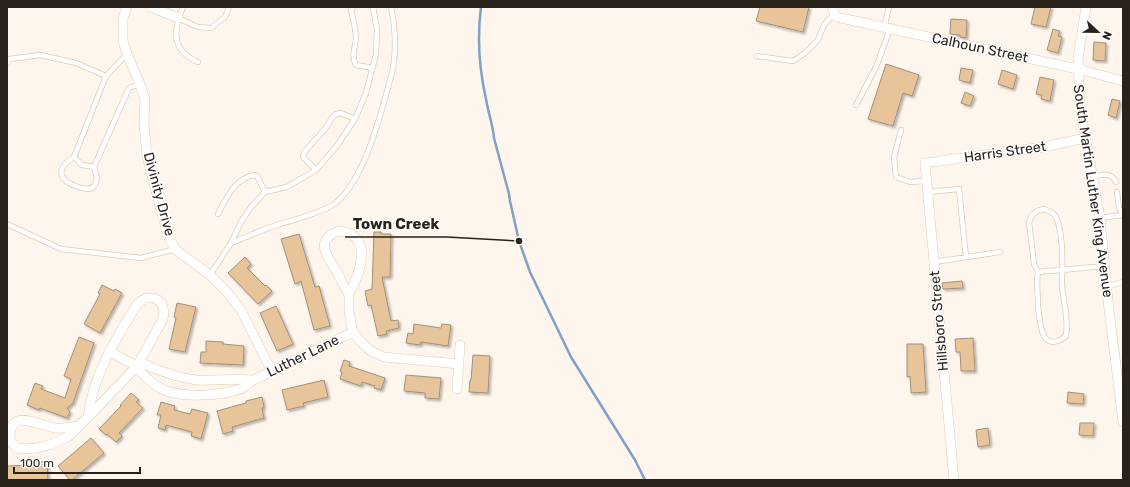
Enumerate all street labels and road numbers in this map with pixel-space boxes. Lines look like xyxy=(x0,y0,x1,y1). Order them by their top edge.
street label: Calhoun Street xyxy=(930,30,1030,67)
street label: South Martin Luther King Avenue xyxy=(1070,84,1116,299)
street label: Harris Street xyxy=(963,138,1048,166)
street label: Divinity Drive xyxy=(140,150,178,238)
street label: Hillsboro Street xyxy=(926,270,952,372)
street label: Luther Lane xyxy=(264,331,342,381)

